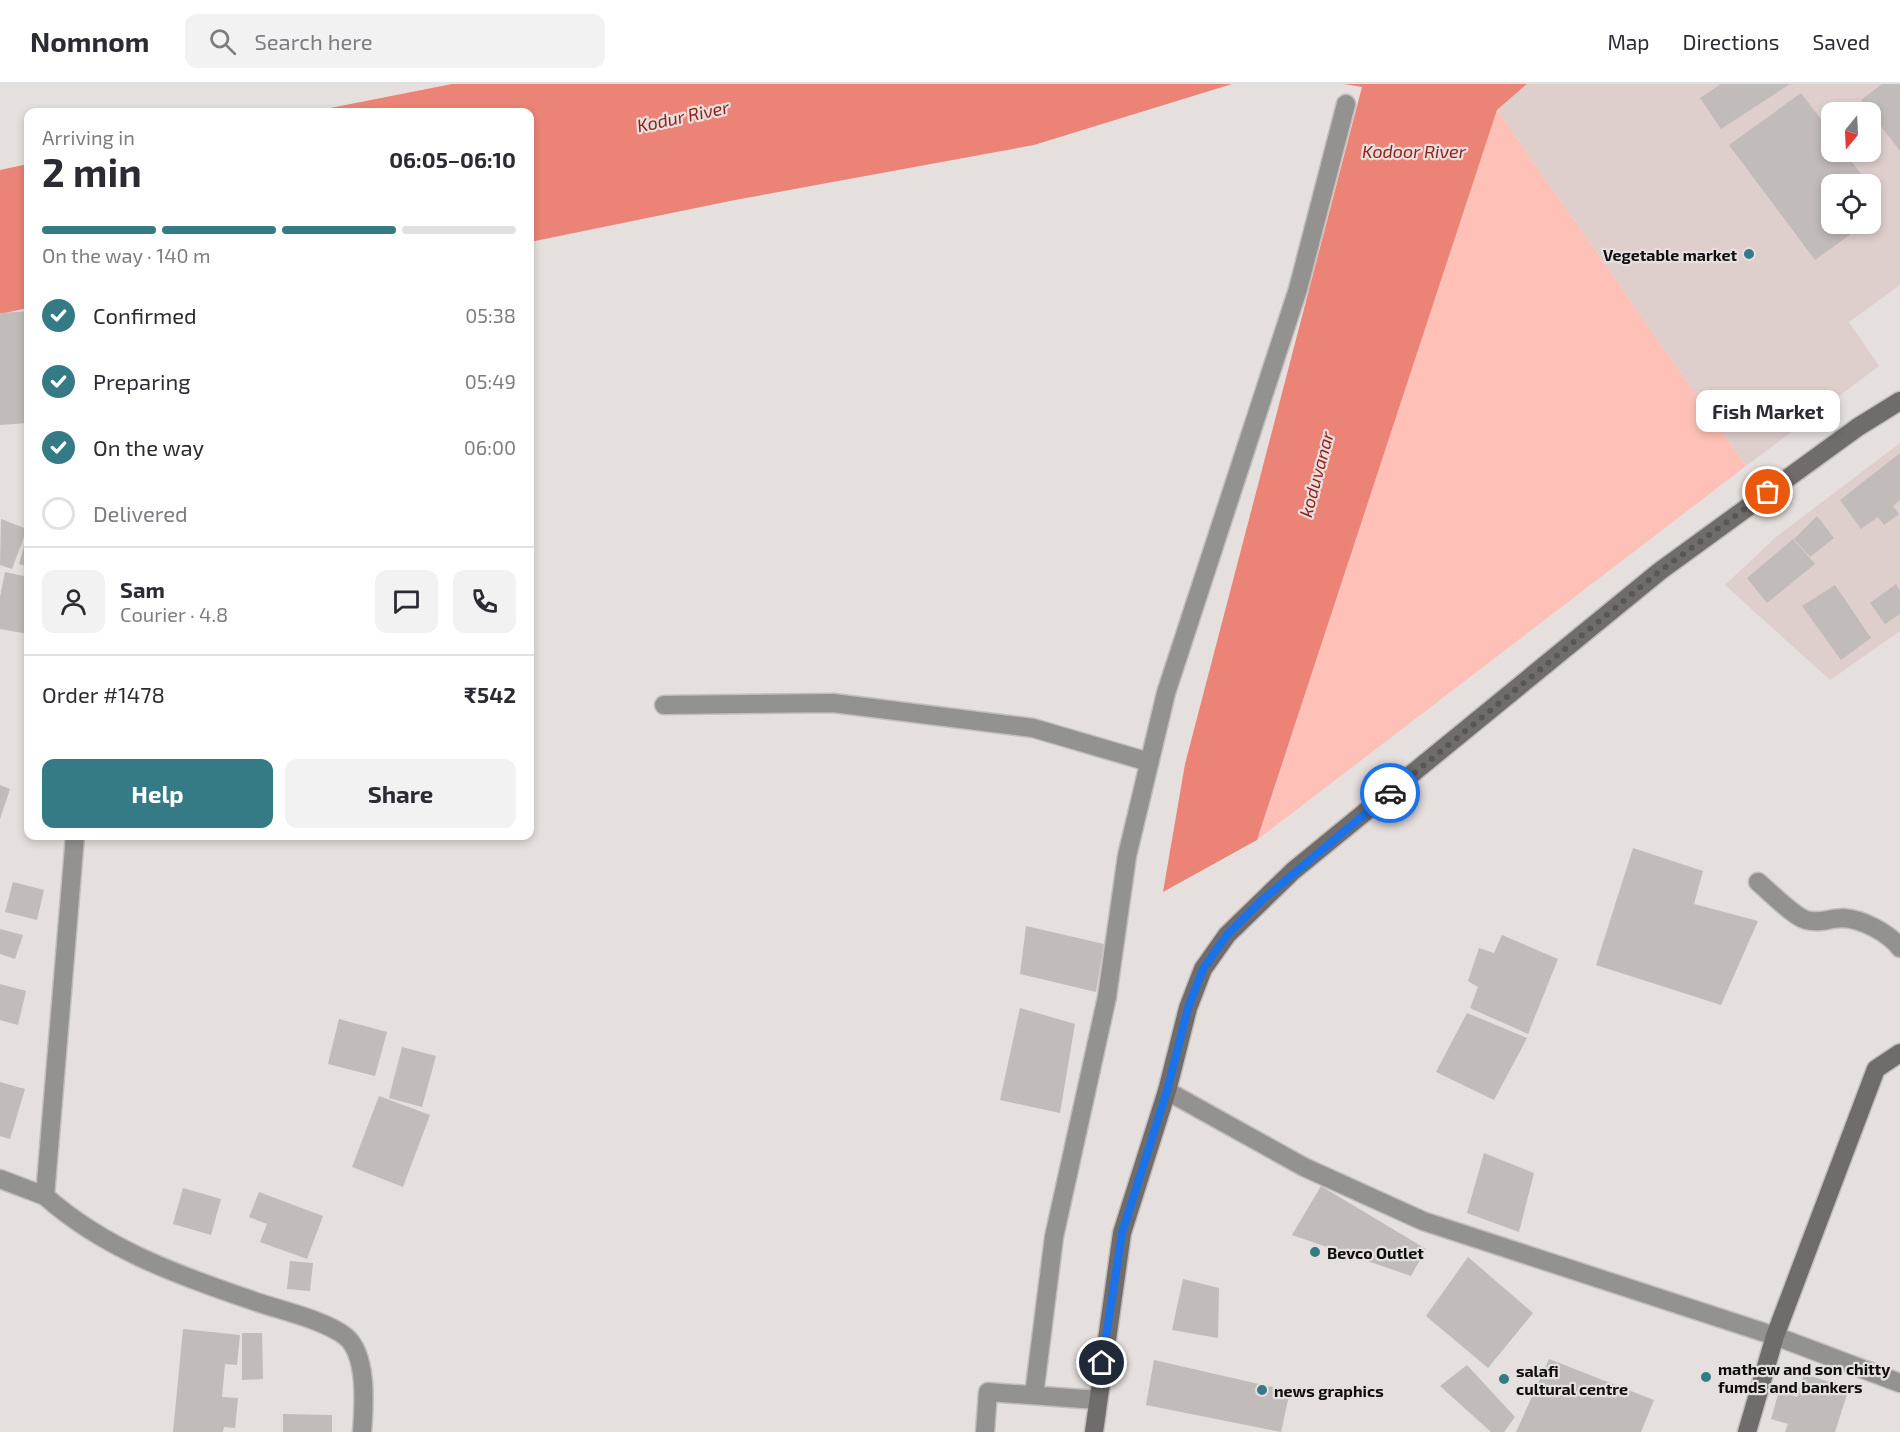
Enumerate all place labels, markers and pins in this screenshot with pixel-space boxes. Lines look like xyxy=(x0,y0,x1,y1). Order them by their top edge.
place label: Vegetable market xyxy=(1603,245,1737,264)
marker: Vegetable market xyxy=(1742,247,1756,261)
callout: Fish Market xyxy=(1696,390,1840,432)
pin xyxy=(1742,466,1793,517)
place label: Bevco Outlet xyxy=(1327,1243,1424,1262)
marker: Bevco Outlet xyxy=(1308,1245,1322,1259)
pin xyxy=(1076,1337,1127,1388)
place label: mathew and son chitty fumds and bankers xyxy=(1718,1359,1890,1396)
place label: salafi cultural centre xyxy=(1516,1361,1628,1398)
marker: mathew and son chitty fumds and bankers xyxy=(1699,1370,1713,1384)
marker: salafi cultural centre xyxy=(1497,1372,1511,1386)
place label: news graphics xyxy=(1274,1381,1384,1400)
marker: news graphics xyxy=(1255,1383,1269,1397)

